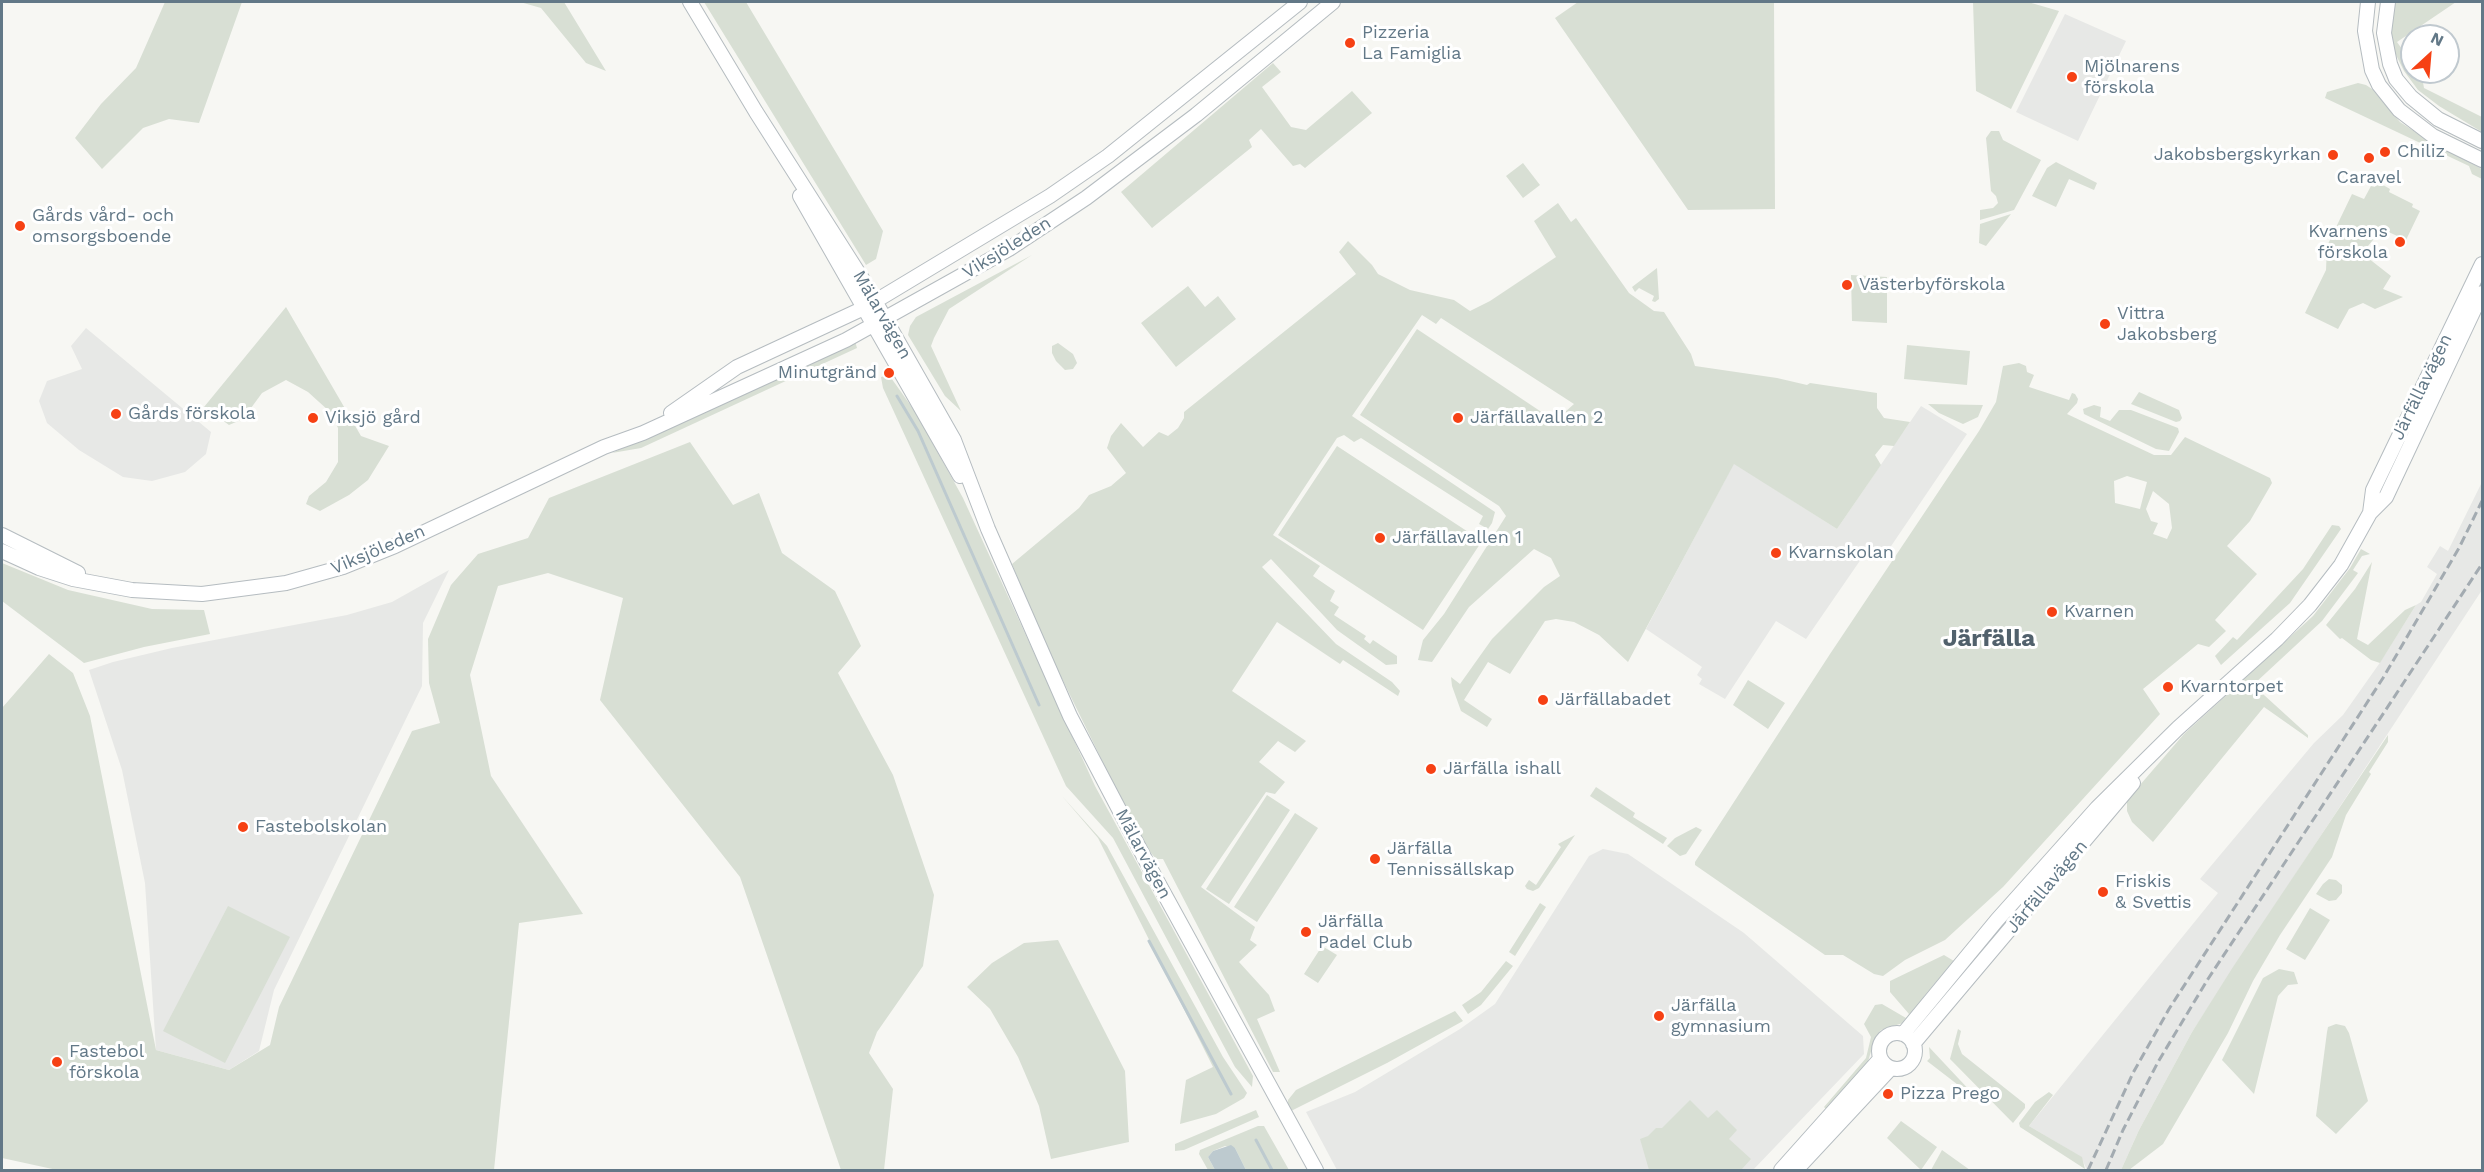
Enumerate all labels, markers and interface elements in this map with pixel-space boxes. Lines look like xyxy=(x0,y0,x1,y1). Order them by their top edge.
place label: Pizzeria La Famiglia xyxy=(1362,22,1461,64)
north arrow xyxy=(2400,24,2460,84)
text: N xyxy=(2428,28,2447,50)
marker: Pizzeria La Famiglia xyxy=(1343,36,1357,50)
place label: Mjölnarens förskola xyxy=(2084,56,2180,98)
marker: Mjölnarens förskola xyxy=(2065,70,2079,84)
place label: Chiliz xyxy=(2397,141,2445,163)
place label: Jakobsbergskyrkan xyxy=(2154,144,2321,166)
marker: Chiliz xyxy=(2378,145,2392,159)
marker: Jakobsbergskyrkan xyxy=(2326,148,2340,162)
marker: Caravel xyxy=(2362,151,2376,165)
place label: Caravel xyxy=(2337,167,2401,189)
place label: Gårds vård- och omsorgsboende xyxy=(32,205,174,248)
street label: Viksjöleden xyxy=(959,212,1055,284)
marker: Gårds vård- och omsorgsboende xyxy=(13,219,27,233)
place label: Kvarnens förskola xyxy=(2308,221,2388,264)
marker: Kvarnens förskola xyxy=(2393,235,2407,249)
street label: Mälarvägen xyxy=(848,267,916,363)
place label: Västerbyförskola xyxy=(1859,274,2005,296)
marker: Västerbyförskola xyxy=(1840,278,1854,292)
place label: Vittra Jakobsberg xyxy=(2117,303,2217,346)
marker: Vittra Jakobsberg xyxy=(2098,317,2112,331)
street label: Järfällavägen xyxy=(2387,330,2457,444)
place label: Minutgränd xyxy=(778,362,877,384)
marker: Minutgränd xyxy=(882,366,896,380)
place label: Gårds förskola xyxy=(128,403,256,425)
marker: Gårds förskola xyxy=(109,407,123,421)
place label: Viksjö gård xyxy=(325,407,421,429)
place label: Järfällavallen 2 xyxy=(1470,407,1604,429)
marker: Viksjö gård xyxy=(306,411,320,425)
marker: Järfällavallen 2 xyxy=(1451,411,1465,425)
street label: Viksjöleden xyxy=(328,520,428,580)
place label: Järfällavallen 1 xyxy=(1392,527,1522,549)
marker: Järfällavallen 1 xyxy=(1373,531,1387,545)
place label: Kvarnskolan xyxy=(1788,542,1894,564)
marker: Kvarnskolan xyxy=(1769,546,1783,560)
place label: Kvarnen xyxy=(2064,601,2134,623)
marker: Kvarnen xyxy=(2045,605,2059,619)
district label: Järfälla xyxy=(1943,625,2035,653)
place label: Kvarntorpet xyxy=(2180,676,2283,698)
marker: Kvarntorpet xyxy=(2161,680,2175,694)
place label: Järfällabadet xyxy=(1555,689,1671,711)
marker: Järfällabadet xyxy=(1536,693,1550,707)
place label: Järfälla ishall xyxy=(1443,758,1561,780)
marker: Järfälla ishall xyxy=(1424,762,1438,776)
street label: Mälarvägen xyxy=(1110,805,1176,903)
place label: Fastebolskolan xyxy=(255,816,387,838)
marker: Fastebolskolan xyxy=(236,820,250,834)
street label: Järfällavägen xyxy=(2002,836,2092,938)
place label: Järfälla Tennissällskap xyxy=(1387,838,1515,880)
marker: Järfälla Tennissällskap xyxy=(1368,852,1382,866)
place label: Friskis & Svettis xyxy=(2115,871,2191,914)
marker: Friskis & Svettis xyxy=(2096,885,2110,899)
place label: Järfälla Padel Club xyxy=(1318,911,1413,954)
marker: Järfälla Padel Club xyxy=(1299,925,1313,939)
place label: Järfälla gymnasium xyxy=(1671,995,1771,1038)
marker: Järfälla gymnasium xyxy=(1652,1009,1666,1023)
place label: Fastebol förskola xyxy=(69,1041,144,1084)
marker: Fastebol förskola xyxy=(50,1055,64,1069)
place label: Pizza Prego xyxy=(1900,1083,2000,1105)
marker: Pizza Prego xyxy=(1881,1087,1895,1101)

